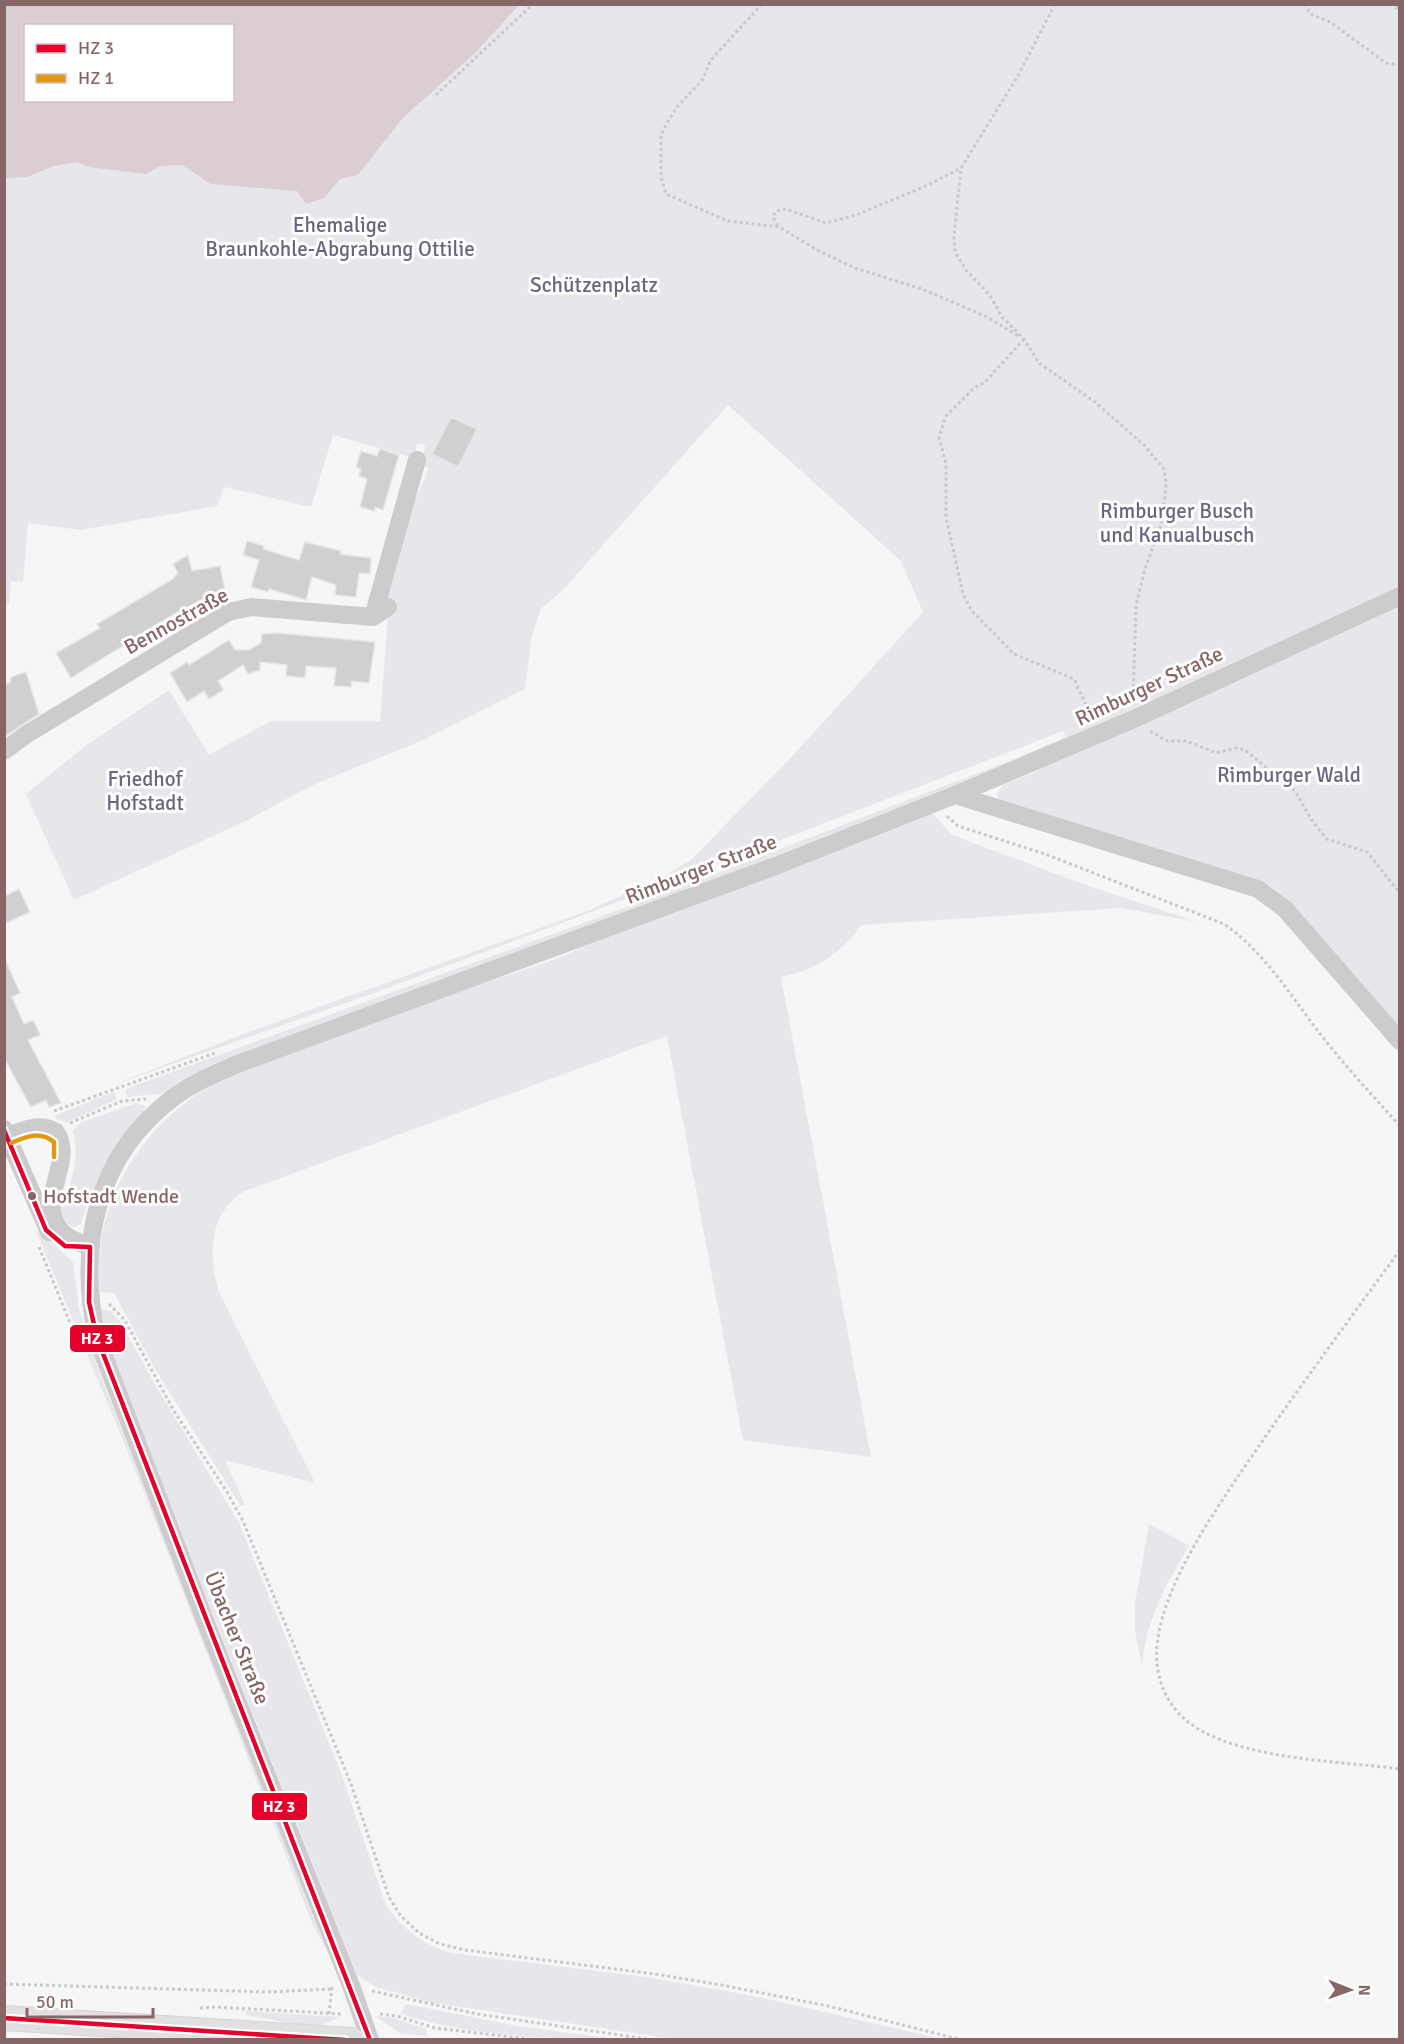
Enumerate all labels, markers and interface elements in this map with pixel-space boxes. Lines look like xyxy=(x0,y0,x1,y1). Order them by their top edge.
legend xyxy=(24,24,234,102)
text: HZ 3 xyxy=(78,37,114,59)
text: HZ 1 xyxy=(78,67,114,89)
park label: Ehemalige Braunkohle-Abgrabung Ottilie xyxy=(205,212,475,262)
park label: Schützenplatz xyxy=(530,272,658,298)
park label: Rimburger Busch und Kanualbusch xyxy=(1100,498,1254,548)
street label: Bennostraße xyxy=(119,582,233,660)
street label: Rimburger Straße xyxy=(1071,640,1227,732)
park label: Rimburger Wald xyxy=(1217,762,1361,788)
park label: Friedhof Hofstadt xyxy=(106,766,184,816)
street label: Rimburger Straße xyxy=(622,828,780,910)
place label: Hofstadt Wende xyxy=(43,1184,179,1209)
marker: Hofstadt Wende xyxy=(26,1190,38,1202)
line badge: HZ 3 xyxy=(69,1324,126,1353)
text: HZ 3 xyxy=(81,1329,113,1349)
street label: Übacher Straße xyxy=(199,1568,275,1708)
line badge: HZ 3 xyxy=(251,1792,308,1821)
text: HZ 3 xyxy=(263,1797,295,1817)
north arrow xyxy=(1320,1960,1380,2020)
scale bar xyxy=(27,1981,153,2019)
text: N xyxy=(1354,1985,1374,1996)
text: 50 m xyxy=(36,1991,74,2013)

